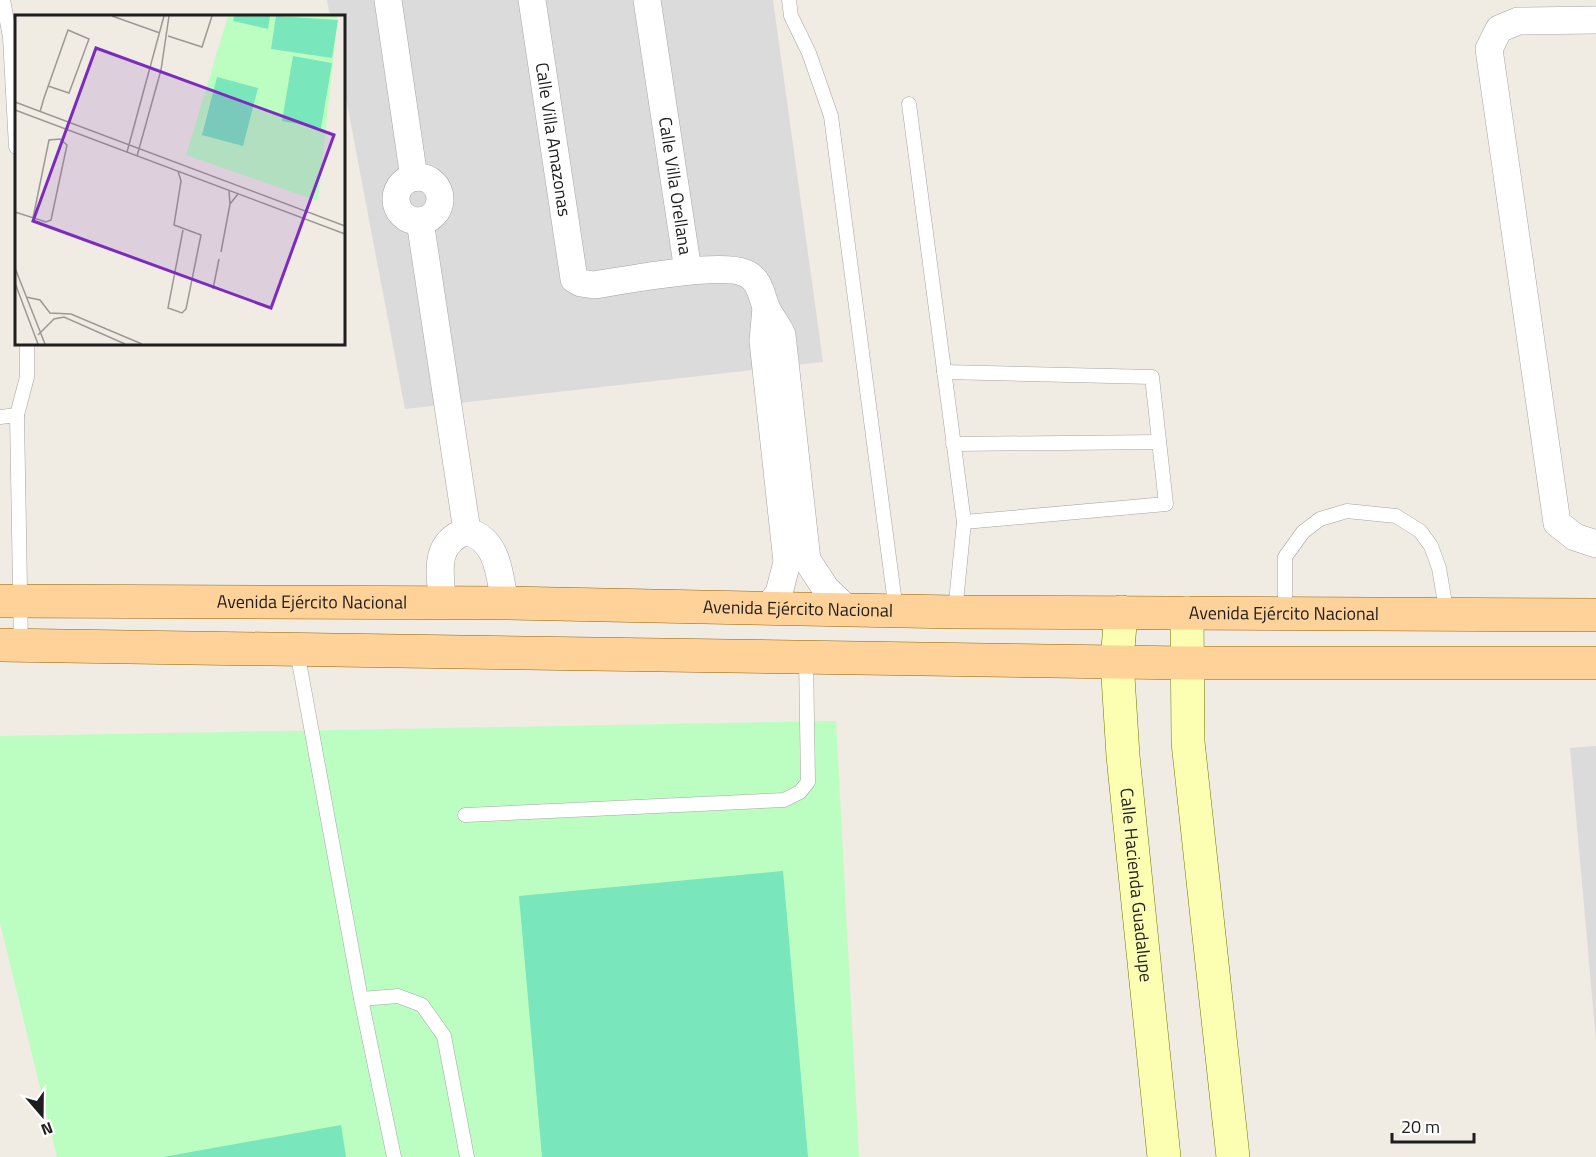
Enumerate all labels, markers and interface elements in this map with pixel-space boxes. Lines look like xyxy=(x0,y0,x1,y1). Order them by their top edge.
inset map xyxy=(15,15,345,345)
street label: Calle Villa Amazonas xyxy=(529,60,578,218)
street label: Calle Villa Orellana xyxy=(652,115,699,257)
street label: Avenida Ejército Nacional xyxy=(217,588,407,616)
street label: Avenida Ejército Nacional xyxy=(703,593,893,624)
street label: Avenida Ejército Nacional xyxy=(1189,599,1379,627)
street label: Calle Hacienda Guadalupe xyxy=(1113,787,1160,983)
north arrow xyxy=(12,1085,72,1145)
scale bar xyxy=(1392,1106,1474,1144)
text: 20 m xyxy=(1401,1113,1440,1140)
text: N xyxy=(38,1116,56,1142)

